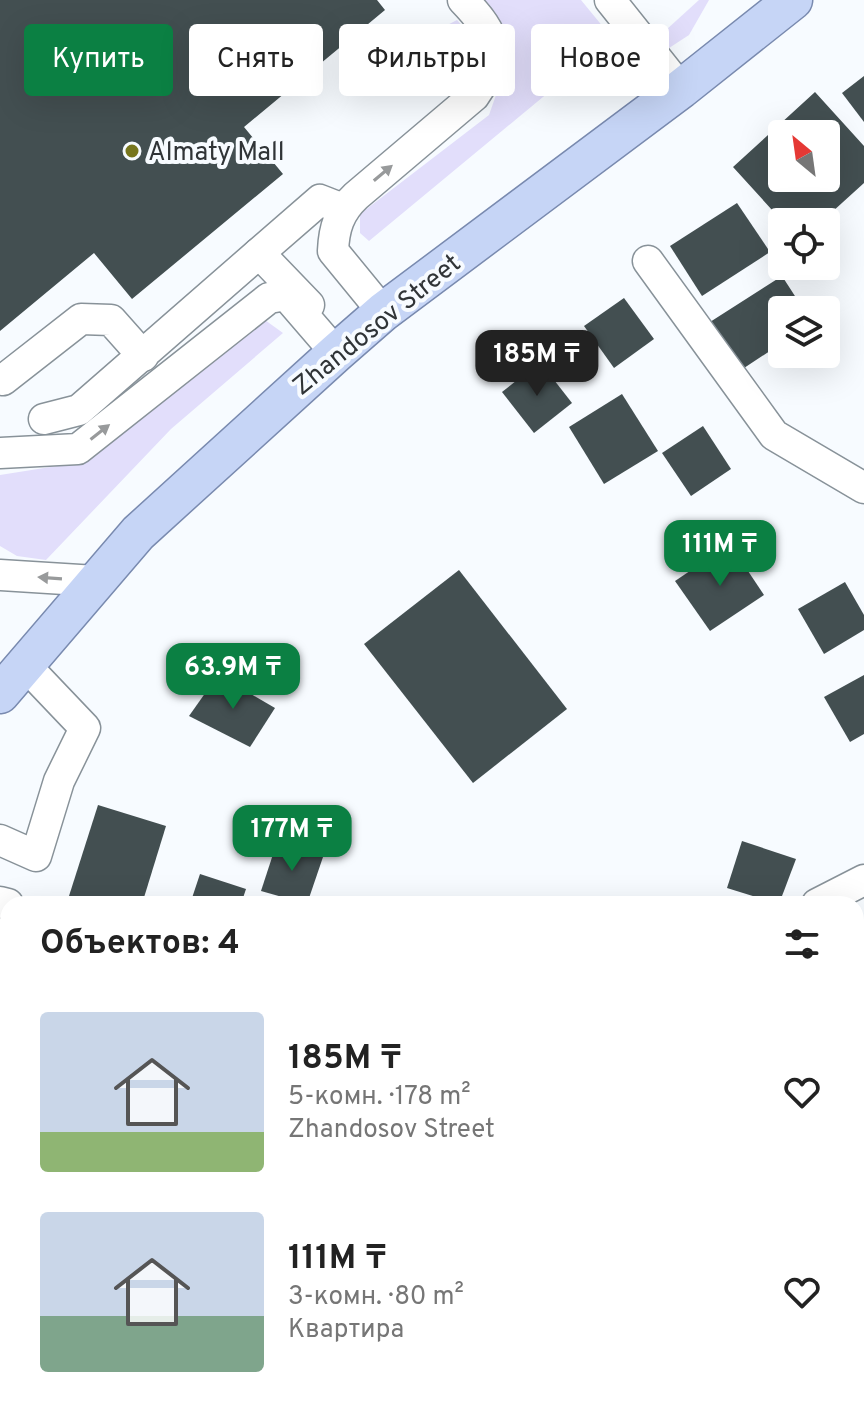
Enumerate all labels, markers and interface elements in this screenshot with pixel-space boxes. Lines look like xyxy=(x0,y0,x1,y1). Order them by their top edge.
chip: Купить xyxy=(24,24,173,96)
chip: Снять xyxy=(189,24,323,96)
chip: Фильтры xyxy=(339,24,515,96)
chip: Новое xyxy=(531,24,669,96)
north arrow xyxy=(768,120,840,192)
map controls xyxy=(768,120,840,368)
place label: Almaty Mall xyxy=(148,137,285,170)
marker: Almaty Mall xyxy=(123,142,141,160)
one-way arrow xyxy=(373,165,393,182)
button: locate xyxy=(768,208,840,280)
street label: Zhandosov Street xyxy=(287,248,468,404)
button: layers xyxy=(768,296,840,368)
pin: 185M ₸ xyxy=(472,330,602,398)
text: 185M ₸ xyxy=(493,339,581,372)
one-way arrow xyxy=(90,424,110,440)
pin: 111M ₸ xyxy=(655,520,785,588)
text: 111M ₸ xyxy=(682,529,758,562)
one-way arrow xyxy=(37,571,62,584)
pin: 63.9M ₸ xyxy=(159,643,307,711)
text: 63.9M ₸ xyxy=(184,652,282,685)
pin: 177M ₸ xyxy=(227,805,357,873)
text: 177M ₸ xyxy=(251,814,333,847)
icon: filters xyxy=(780,922,824,966)
text: Объектов: 4 xyxy=(40,923,240,966)
text: 185M ₸ xyxy=(288,1038,402,1081)
icon: home xyxy=(104,1044,200,1140)
icon: heart xyxy=(780,1070,824,1114)
text: 5-комн. · 178 m² xyxy=(288,1081,471,1114)
text: Zhandosov Street xyxy=(288,1114,495,1147)
text: 111M ₸ xyxy=(288,1238,387,1281)
icon: home xyxy=(104,1244,200,1340)
icon: heart xyxy=(780,1270,824,1314)
text: 3-комн. · 80 m² xyxy=(288,1281,464,1314)
text: Квартира xyxy=(288,1314,404,1347)

